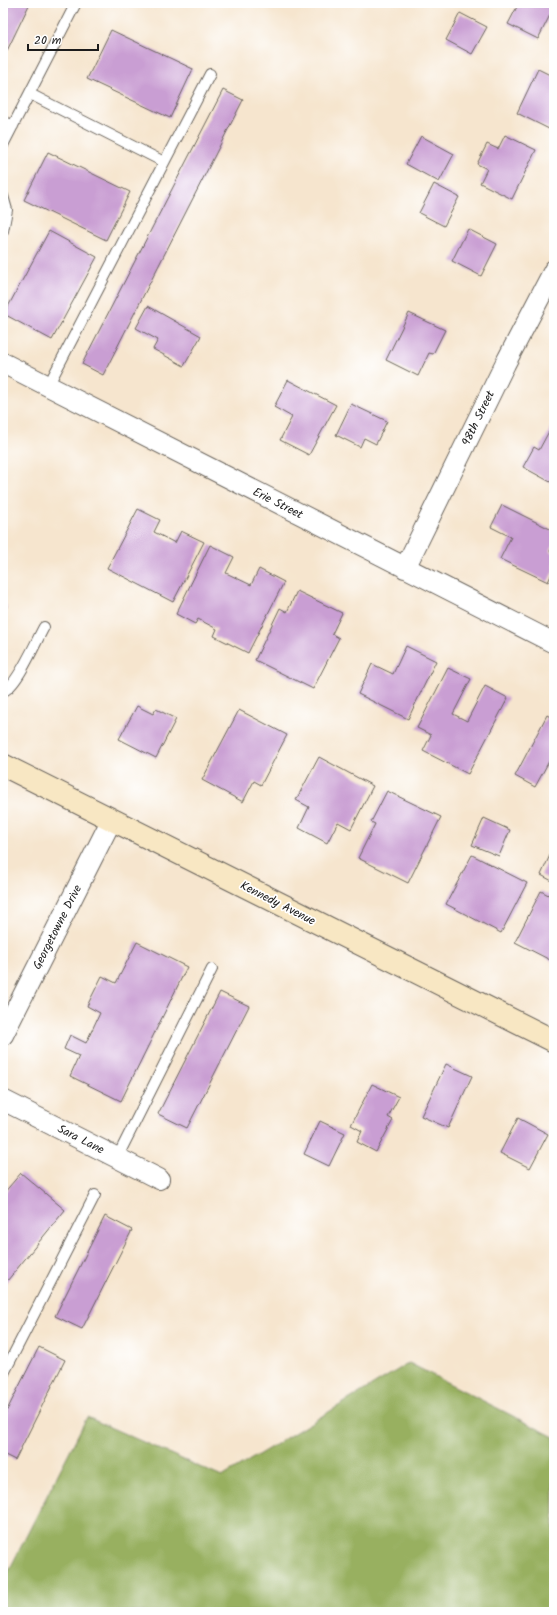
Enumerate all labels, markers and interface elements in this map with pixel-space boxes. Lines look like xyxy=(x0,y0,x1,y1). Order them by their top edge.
scale bar xyxy=(28,26,98,52)
text: 20 m xyxy=(34,31,62,50)
street label: 98th Street xyxy=(457,387,500,449)
street label: Erie Street xyxy=(249,483,307,524)
street label: Kennedy Avenue xyxy=(237,876,319,931)
street label: Georgetowne Drive xyxy=(28,881,87,973)
street label: Sara Lane xyxy=(54,1120,108,1160)

